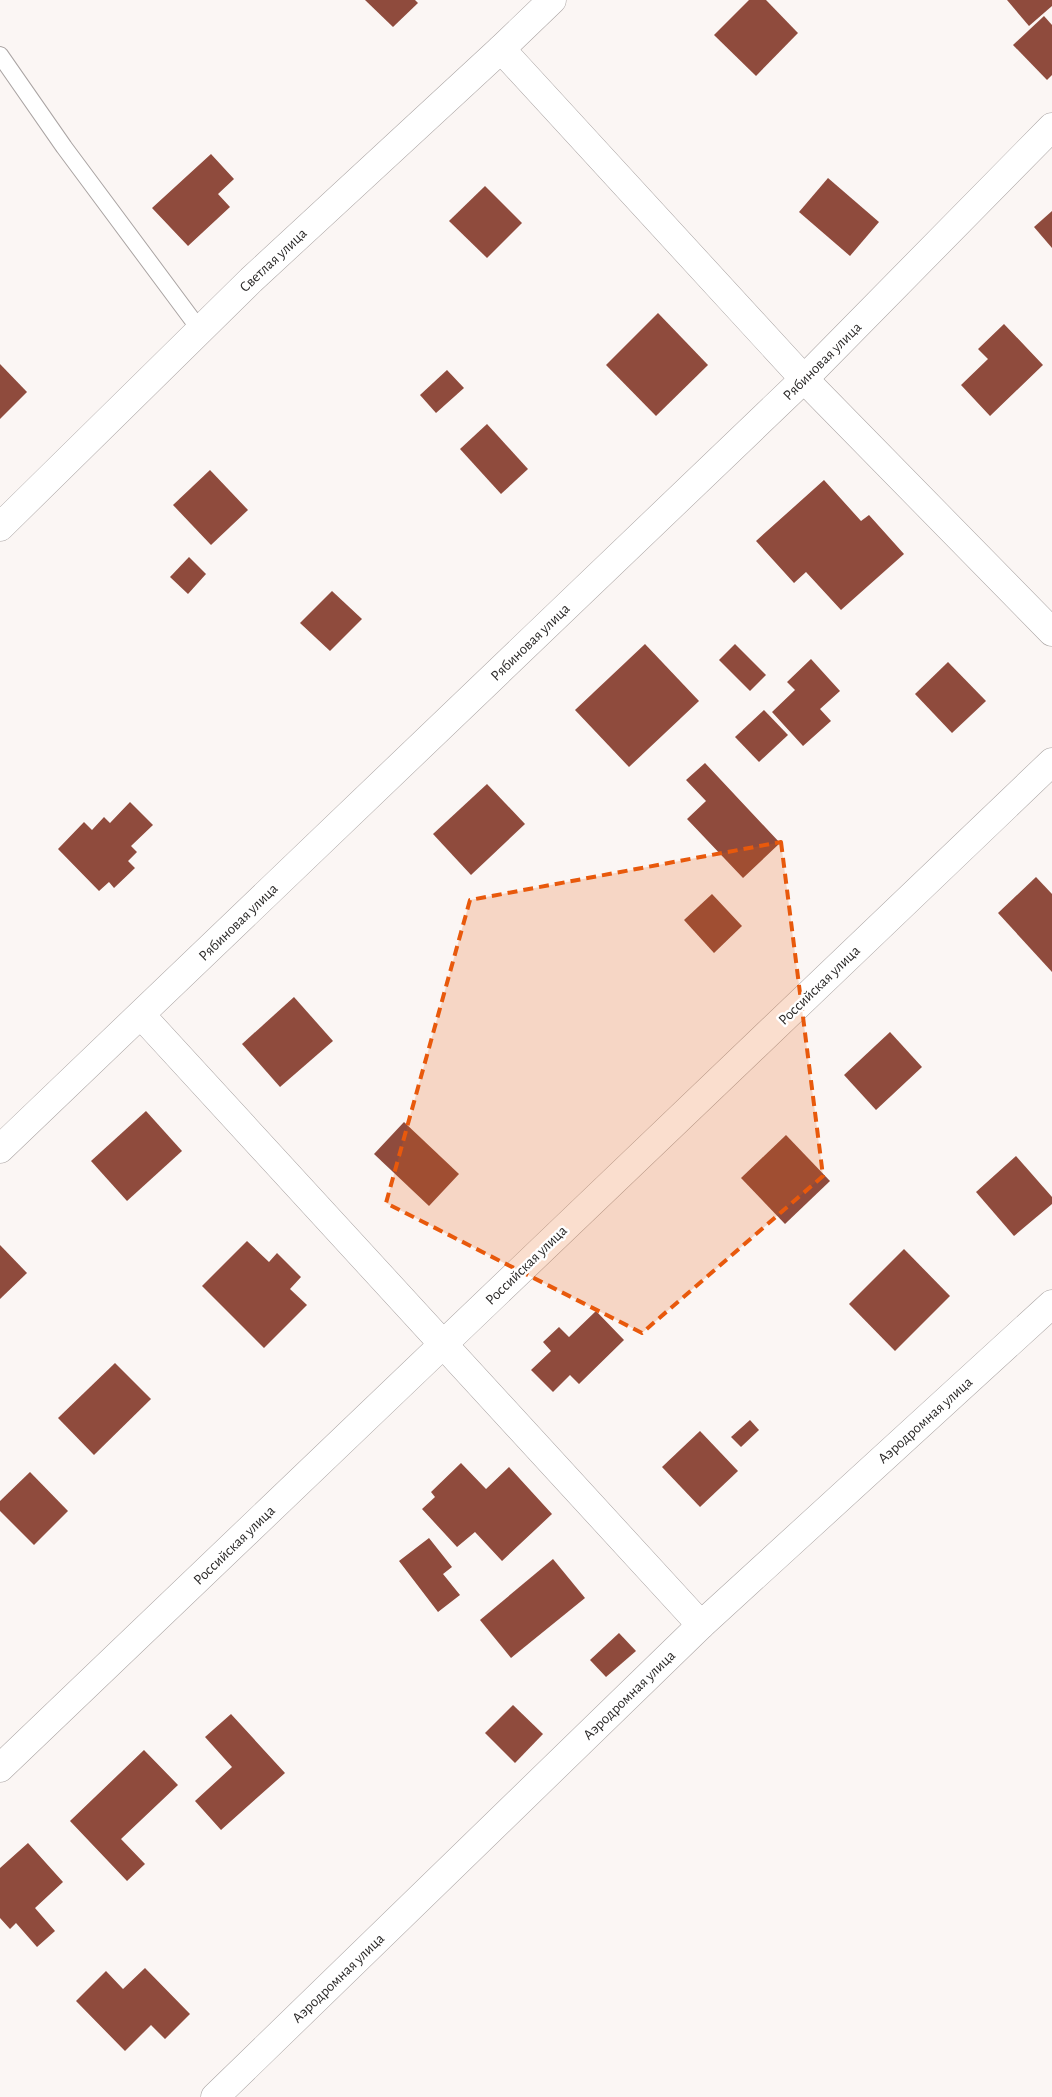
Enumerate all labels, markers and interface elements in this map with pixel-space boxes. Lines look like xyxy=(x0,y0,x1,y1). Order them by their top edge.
street label: Светлая улица xyxy=(237,226,310,295)
street label: Рябиновая улица xyxy=(780,319,864,403)
street label: Рябиновая улица xyxy=(488,601,573,684)
street label: Рябиновая улица xyxy=(196,881,281,964)
street label: Российская улица xyxy=(776,943,863,1028)
street label: Российская улица xyxy=(483,1223,570,1308)
street label: Аэродромная улица xyxy=(875,1374,976,1467)
street label: Российская улица xyxy=(191,1503,278,1588)
street label: Аэродромная улица xyxy=(580,1648,678,1743)
street label: Аэродромная улица xyxy=(289,1931,387,2026)

